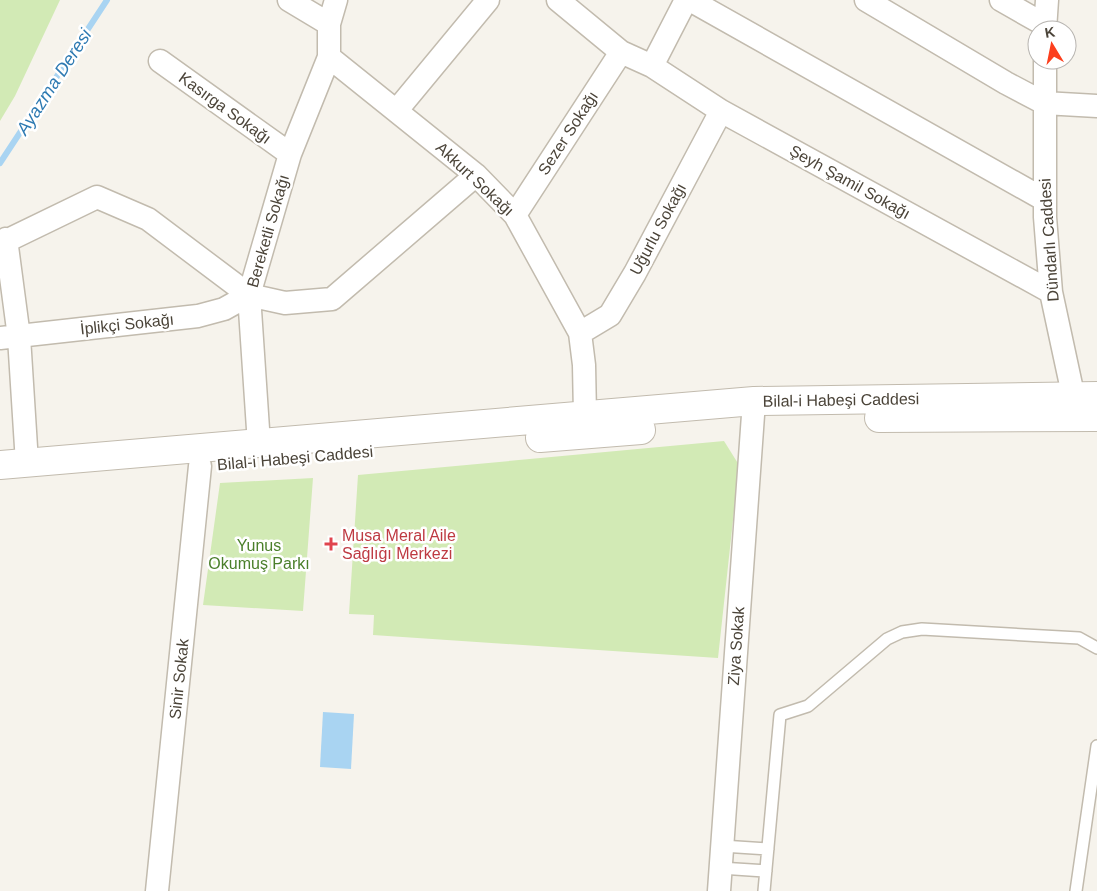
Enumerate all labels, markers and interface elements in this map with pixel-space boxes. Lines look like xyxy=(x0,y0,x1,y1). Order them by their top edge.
north arrow xyxy=(1027,20,1077,70)
text: K xyxy=(1043,23,1056,41)
water label: Ayazma Deresi xyxy=(12,25,96,139)
street label: Kasırga Sokağı xyxy=(176,69,274,147)
street label: Sezer Sokağı xyxy=(535,88,601,178)
street label: Akkurt Sokağı xyxy=(433,139,517,219)
street label: Şeyh Şamil Sokağı xyxy=(787,142,913,222)
street label: Bereketli Sokağı xyxy=(244,173,292,289)
street label: Dündarlı Caddesi xyxy=(1036,178,1062,302)
street label: Uğurlu Sokağı xyxy=(627,180,689,278)
street label: İplikçi Sokağı xyxy=(79,310,175,337)
street label: Bilal-i Habeşi Caddesi xyxy=(763,390,919,410)
street label: Bilal-i Habeşi Caddesi xyxy=(216,443,374,473)
place label: Musa Meral Aile Sağlığı Merkezi xyxy=(342,527,456,562)
park label: Yunus Okumuş Parkı xyxy=(208,537,310,572)
marker: Musa Meral Aile Sağlığı Merkezi xyxy=(324,537,338,551)
street label: Ziya Sokak xyxy=(725,605,747,686)
street label: Sinir Sokak xyxy=(166,637,192,720)

